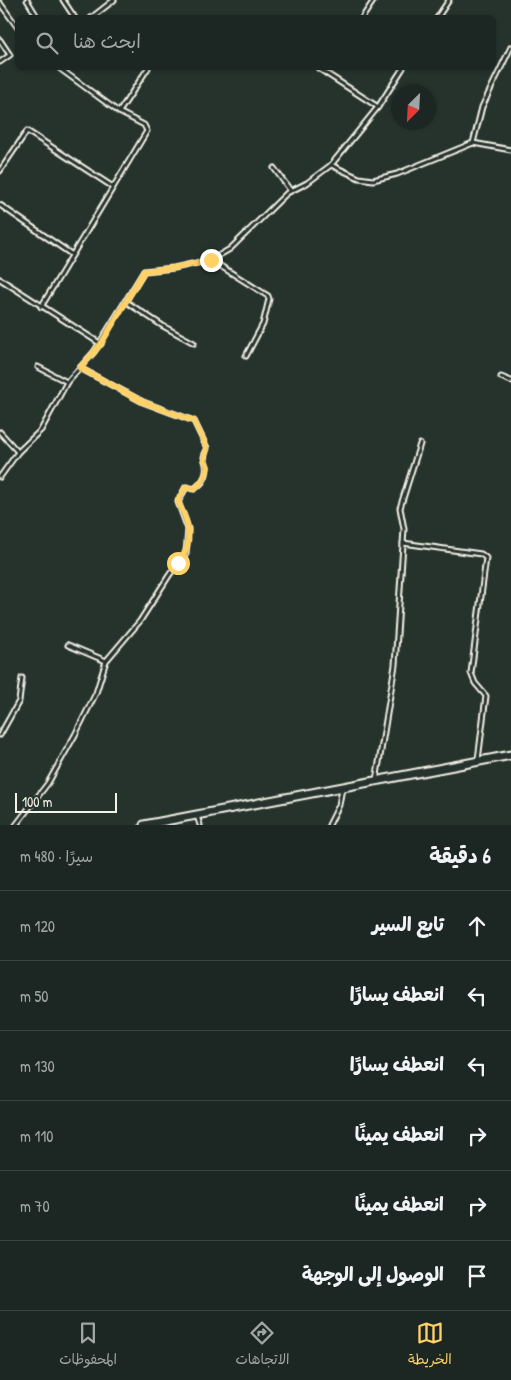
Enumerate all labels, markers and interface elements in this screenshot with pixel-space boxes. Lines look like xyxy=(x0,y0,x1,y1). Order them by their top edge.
search box xyxy=(15,15,496,70)
text: ابحث هنا xyxy=(73,28,141,54)
icon: search xyxy=(33,29,61,57)
north arrow xyxy=(391,85,436,130)
route end xyxy=(200,249,223,272)
route start xyxy=(167,552,190,575)
scale bar xyxy=(15,790,118,813)
text: 100 m xyxy=(22,792,52,811)
text: 6 دقيقة xyxy=(429,841,491,870)
text: سيرًا · 480 m xyxy=(20,845,93,867)
text: تابع السير xyxy=(372,911,444,937)
icon: ahead xyxy=(463,912,491,940)
text: 120 m xyxy=(20,915,55,937)
text: انعطف يسارًا xyxy=(350,981,444,1007)
icon: left xyxy=(463,982,491,1010)
text: 50 m xyxy=(20,985,49,1007)
text: انعطف يسارًا xyxy=(350,1051,444,1077)
icon: left xyxy=(463,1052,491,1080)
text: 130 m xyxy=(20,1055,55,1077)
text: انعطف يمينًا xyxy=(355,1121,444,1147)
icon: right xyxy=(463,1122,491,1150)
text: 110 m xyxy=(20,1125,53,1147)
text: انعطف يمينًا xyxy=(355,1191,444,1217)
icon: right xyxy=(463,1192,491,1220)
text: 70 m xyxy=(20,1195,50,1217)
text: الوصول إلى الوجهة xyxy=(302,1261,444,1287)
icon: arrive xyxy=(463,1262,491,1290)
tab: المحفوظات xyxy=(59,1319,117,1372)
tab: الاتجاهات xyxy=(235,1319,290,1372)
tab: الخريطة xyxy=(408,1319,452,1372)

